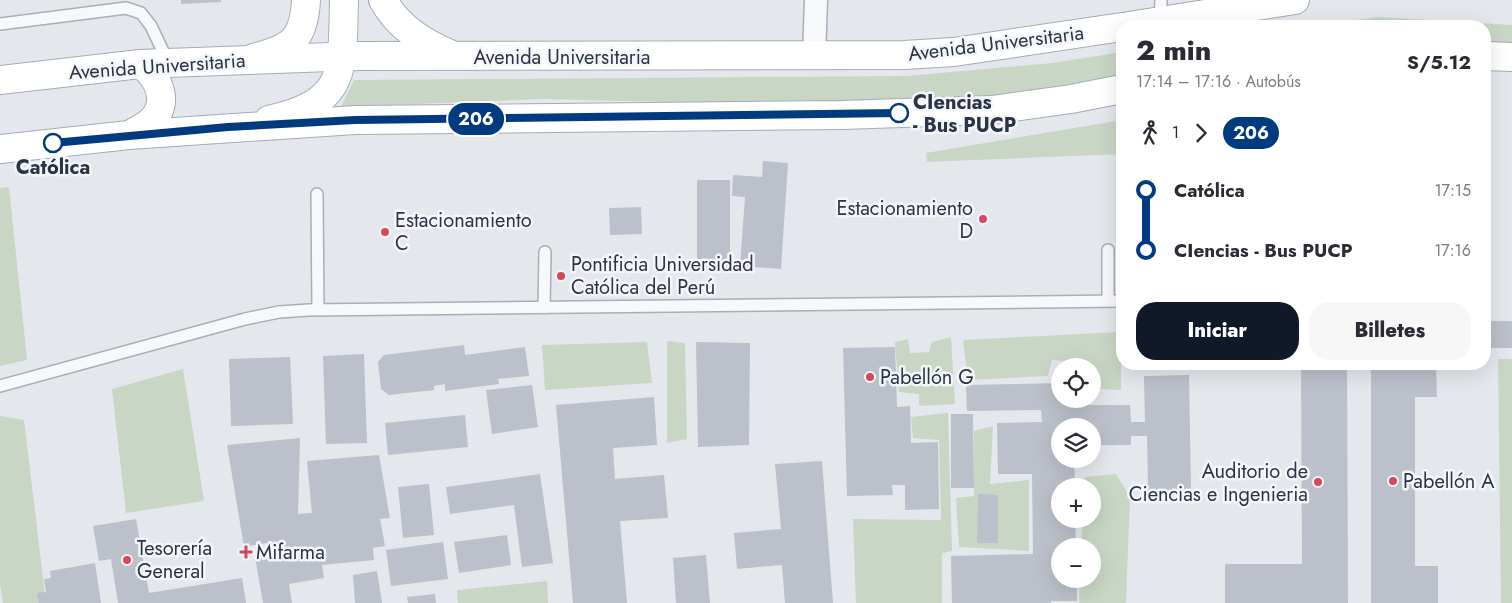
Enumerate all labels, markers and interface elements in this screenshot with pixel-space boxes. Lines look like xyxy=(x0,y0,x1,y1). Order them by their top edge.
street label: Avenida Universitaria xyxy=(906,18,1086,69)
text: 2 min xyxy=(1136,30,1211,71)
street label: Avenida Universitaria xyxy=(474,43,650,72)
street label: Avenida Universitaria xyxy=(68,46,246,87)
text: S/5.12 xyxy=(1407,49,1471,76)
text: 17:14 – 17:16 · Autobús xyxy=(1136,70,1301,93)
place label: CIencias - Bus PUCP xyxy=(913,88,1016,140)
line badge: 206 xyxy=(447,103,505,135)
marker: CIencias - Bus PUCP xyxy=(889,103,909,123)
text: 206 xyxy=(458,106,494,132)
icon: walk xyxy=(1136,119,1164,147)
icon: forward xyxy=(1187,119,1215,147)
text: 206 xyxy=(1233,120,1269,146)
text: 1 xyxy=(1172,121,1179,144)
marker: Católica xyxy=(43,133,63,153)
place label: Católica xyxy=(16,153,90,182)
text: Católica xyxy=(1174,177,1245,204)
text: 17:15 xyxy=(1434,179,1471,202)
place label: Estacionamiento D xyxy=(836,194,973,246)
place label: Estacionamiento C xyxy=(395,206,532,258)
marker: Estacionamiento D xyxy=(977,213,989,225)
marker: Estacionamiento C xyxy=(379,226,391,238)
text: CIencias - Bus PUCP xyxy=(1174,237,1353,264)
text: 17:16 xyxy=(1434,239,1471,262)
place label: Pontificia Universidad Católica del Perú xyxy=(571,250,754,302)
marker: Pontificia Universidad Católica del Perú xyxy=(555,270,567,282)
button: Iniciar xyxy=(1136,302,1299,360)
button: Billetes xyxy=(1309,302,1471,360)
map controls xyxy=(1051,358,1101,588)
button: locate xyxy=(1051,358,1101,408)
place label: Pabellón G xyxy=(880,363,974,392)
marker: Pabellón G xyxy=(864,371,876,383)
button: layers xyxy=(1051,418,1101,468)
place label: Auditorio de Ciencias e Ingenieria xyxy=(1129,457,1308,509)
place label: Pabellón A xyxy=(1403,467,1495,496)
marker: Pabellón A xyxy=(1387,475,1399,487)
marker: Auditorio de Ciencias e Ingenieria xyxy=(1312,476,1324,488)
button: + xyxy=(1051,478,1101,528)
place label: Tesorería General xyxy=(137,534,212,586)
place label: Mifarma xyxy=(256,538,325,567)
button: − xyxy=(1051,538,1101,588)
marker: Mifarma xyxy=(240,546,252,558)
marker: Tesorería General xyxy=(121,554,133,566)

